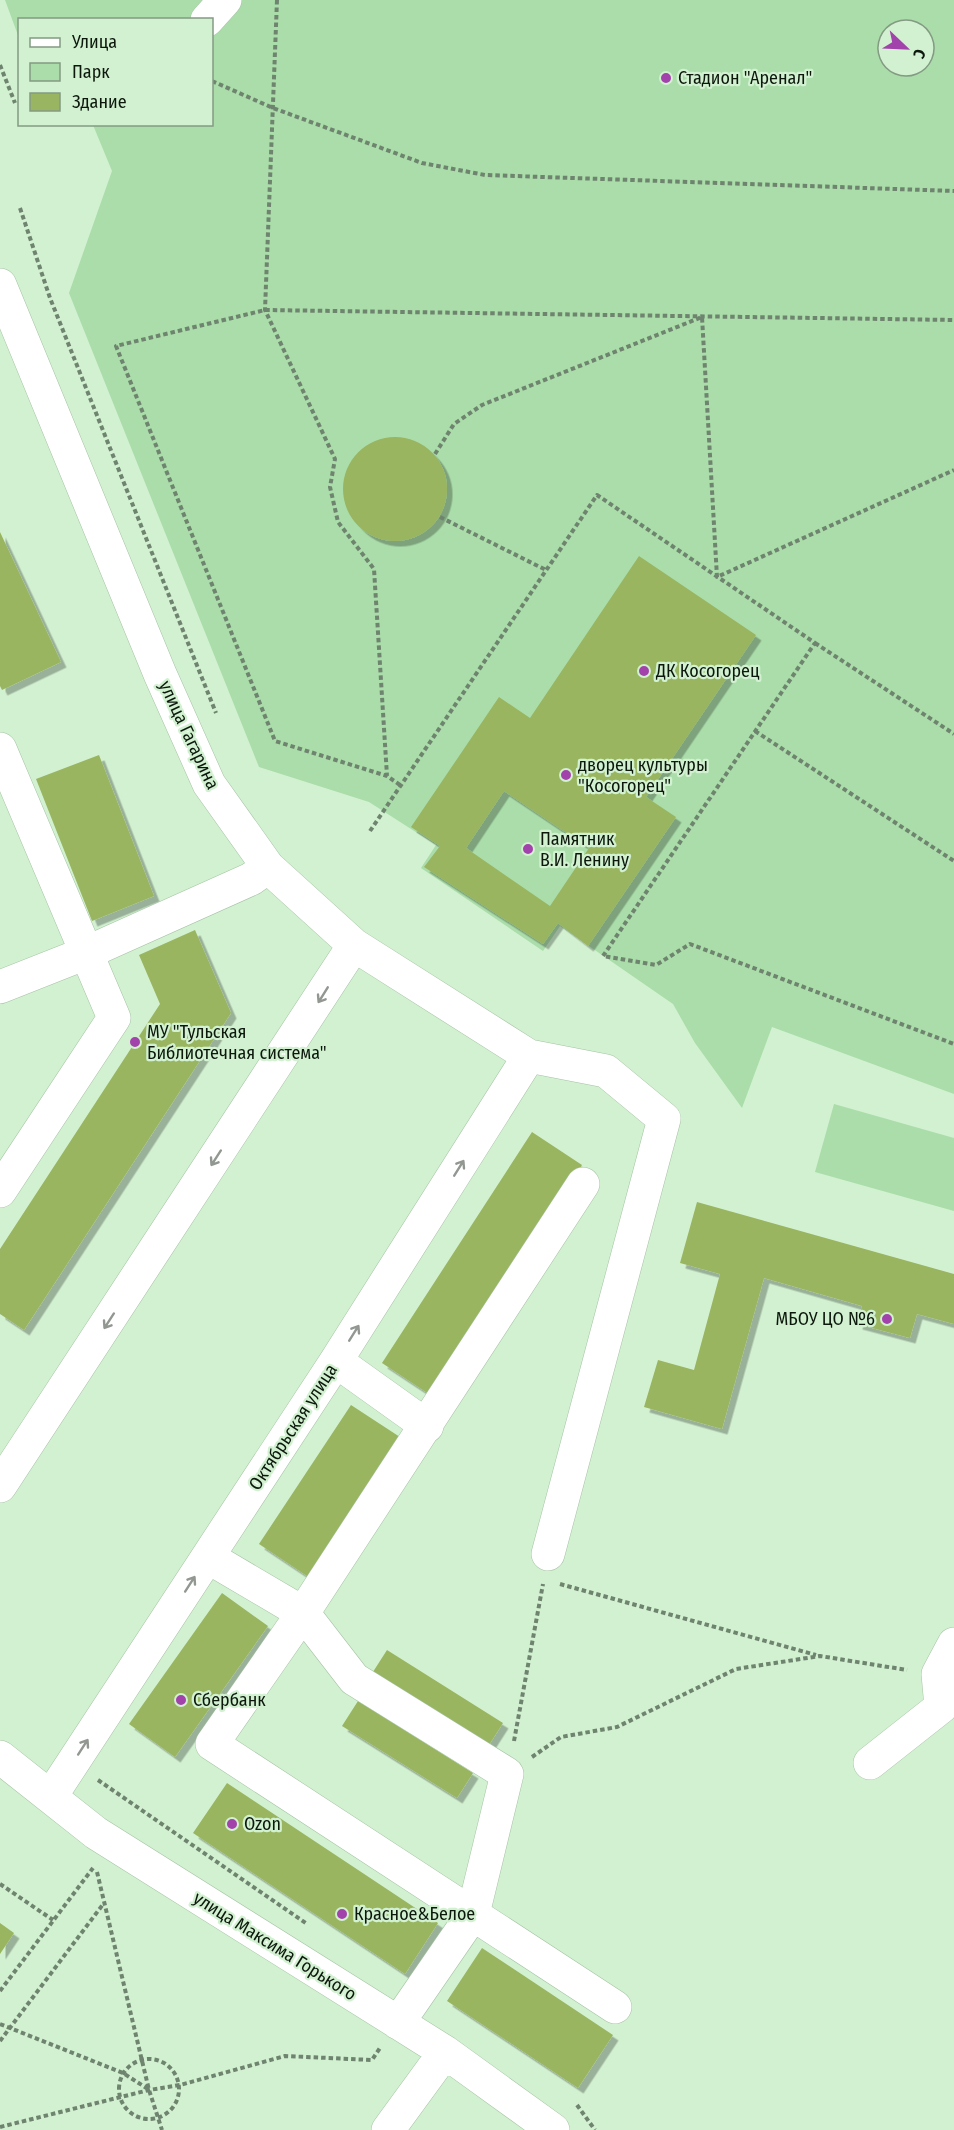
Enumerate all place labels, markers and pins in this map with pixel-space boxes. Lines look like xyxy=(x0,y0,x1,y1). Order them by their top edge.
place label: Стадион "Аренал" xyxy=(678,67,812,89)
marker: Стадион "Аренал" xyxy=(659,71,673,85)
place label: ДК Косогорец xyxy=(655,660,760,682)
marker: ДК Косогорец xyxy=(637,664,651,678)
place label: дворец культуры "Косогорец" xyxy=(578,754,708,797)
marker: дворец культуры "Косогорец" xyxy=(559,768,573,782)
place label: Памятник В.И. Ленину xyxy=(540,828,629,871)
marker: Памятник В.И. Ленину xyxy=(521,842,535,856)
place label: МУ "Тульская Библиотечная система" xyxy=(147,1021,327,1064)
marker: МУ "Тульская Библиотечная система" xyxy=(128,1035,142,1049)
place label: МБОУ ЦО №6 xyxy=(775,1308,875,1330)
marker: МБОУ ЦО №6 xyxy=(880,1312,894,1326)
place label: Сбербанк xyxy=(193,1689,266,1711)
marker: Сбербанк xyxy=(174,1693,188,1707)
place label: Ozon xyxy=(244,1813,281,1835)
marker: Ozon xyxy=(225,1817,239,1831)
place label: Красное&Белое xyxy=(354,1903,475,1925)
marker: Красное&Белое xyxy=(335,1907,349,1921)

